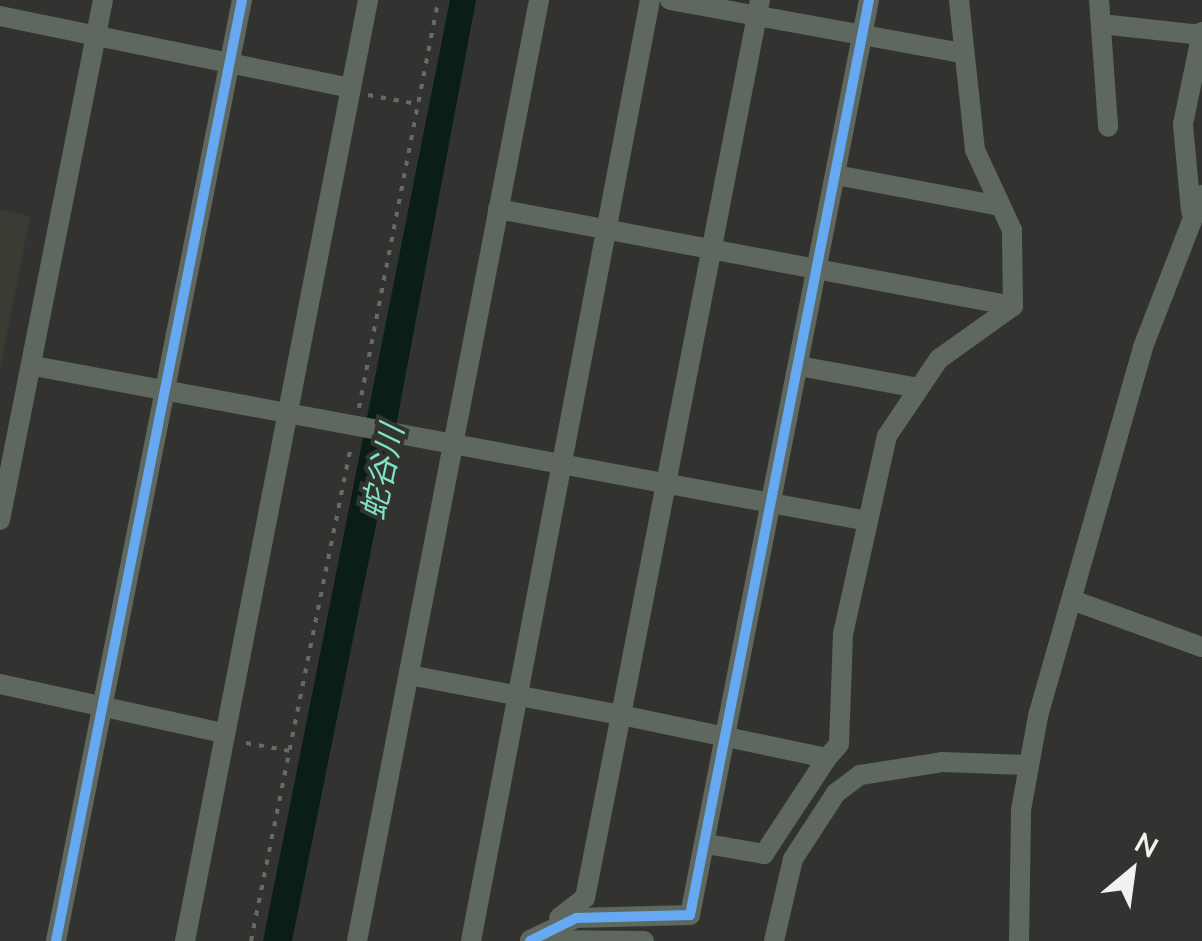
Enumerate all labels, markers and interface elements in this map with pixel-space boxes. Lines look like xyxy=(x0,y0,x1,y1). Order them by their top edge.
water label: 蛇谷川 xyxy=(353,421,411,523)
north arrow xyxy=(1082,821,1182,921)
text: N xyxy=(1129,824,1165,865)

